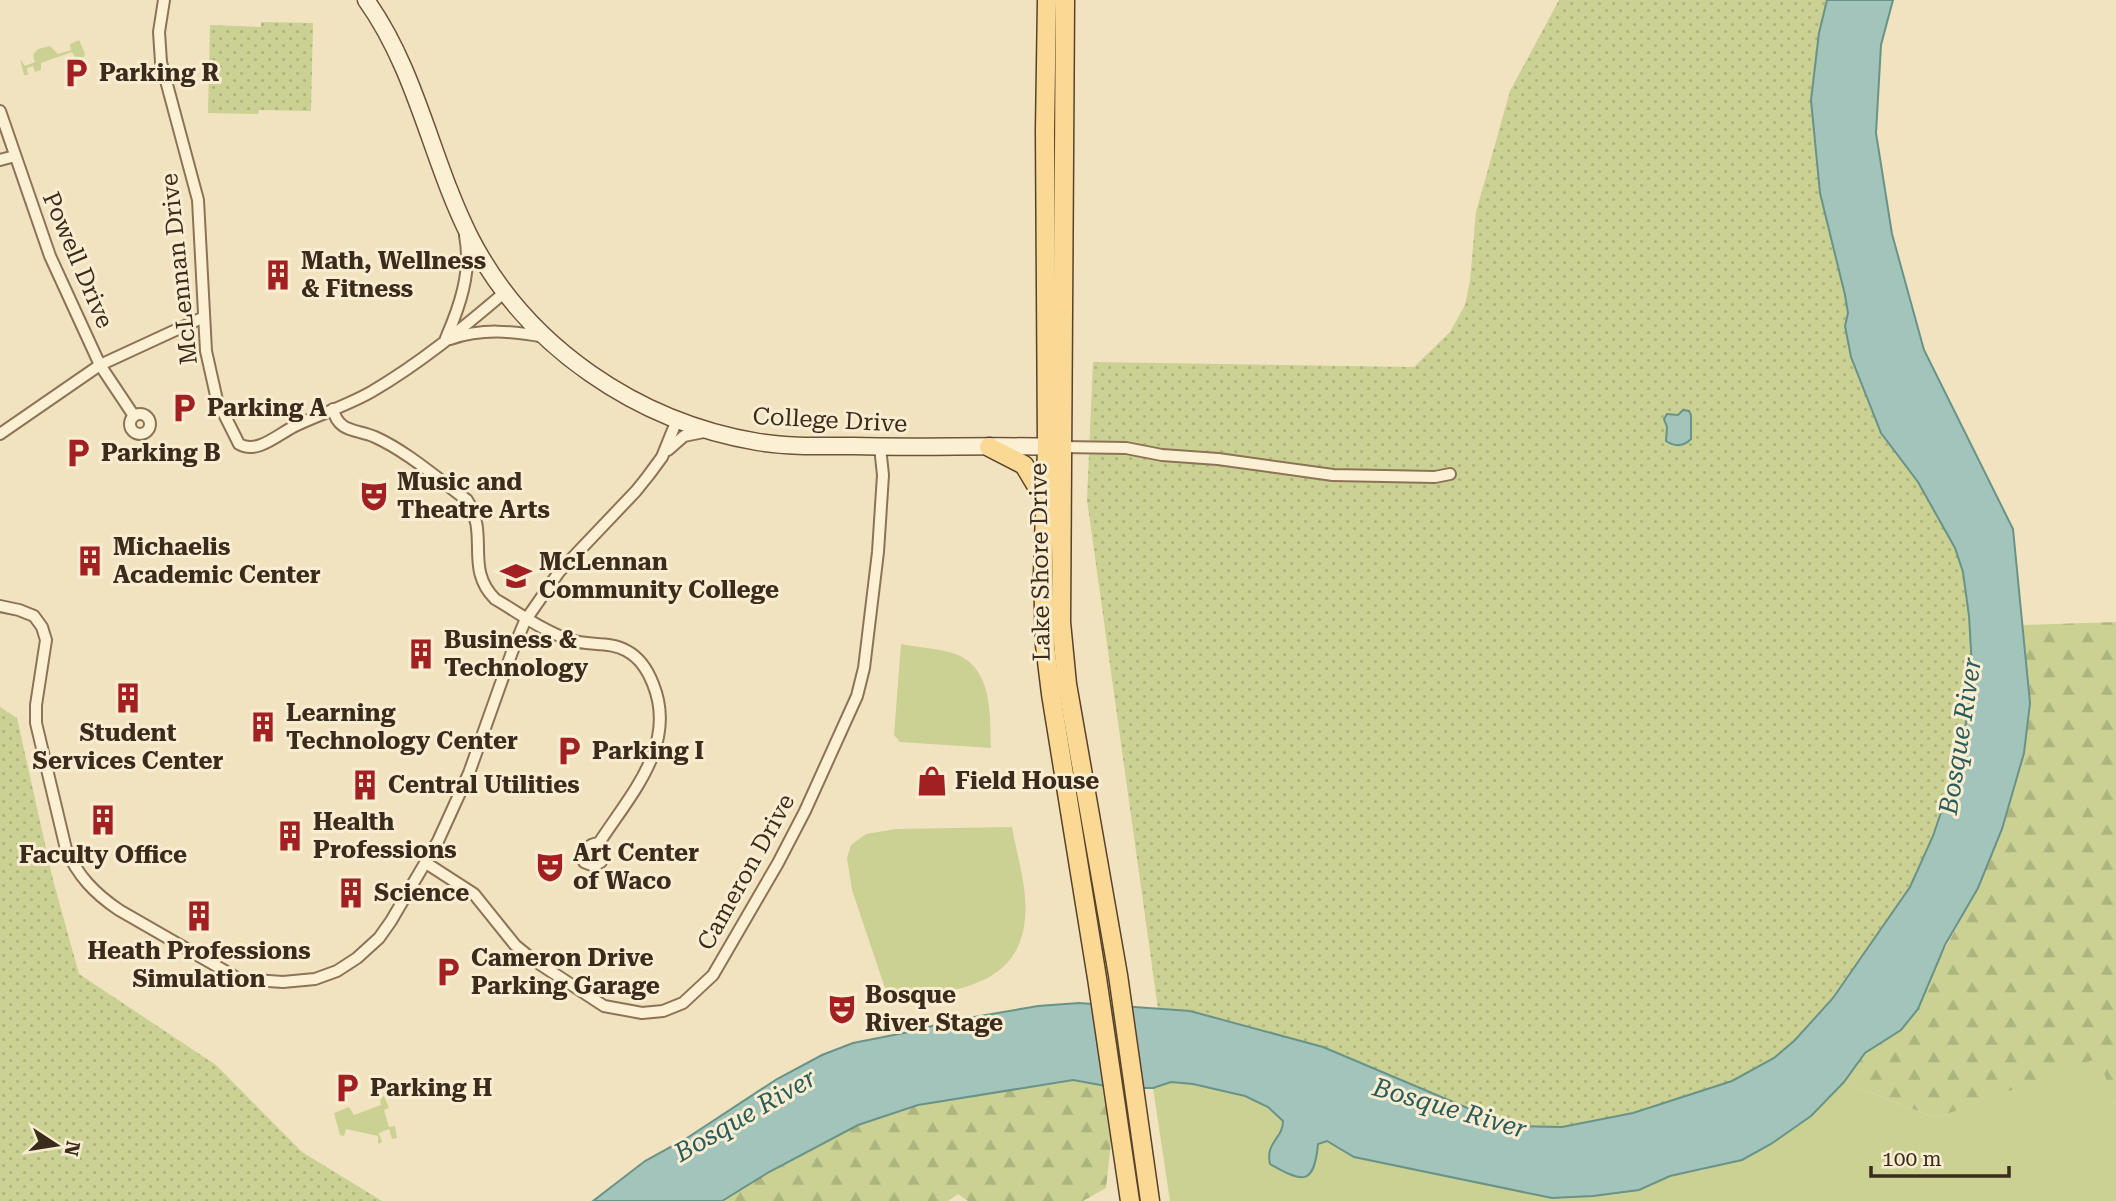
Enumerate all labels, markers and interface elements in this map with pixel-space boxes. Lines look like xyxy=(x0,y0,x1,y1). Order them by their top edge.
parking icon: Parking R xyxy=(59,56,93,90)
place label: Parking R xyxy=(99,59,220,87)
street label: McLennan Drive xyxy=(155,172,203,366)
street label: Powell Drive xyxy=(37,188,119,332)
place label: Math, Wellness & Fitness xyxy=(301,247,486,303)
building icon: Math, Wellness & Fitness xyxy=(261,258,295,292)
parking icon: Parking A xyxy=(167,391,201,425)
place label: Parking A xyxy=(207,394,328,422)
street label: College Drive xyxy=(752,402,908,438)
parking icon: Parking B xyxy=(61,436,95,470)
place label: Parking B xyxy=(101,439,221,467)
street label: Lake Shore Drive xyxy=(1024,462,1056,662)
place label: Music and Theatre Arts xyxy=(397,468,550,524)
theatre icon: Music and Theatre Arts xyxy=(357,479,391,513)
place label: Michaelis Academic Center xyxy=(113,533,321,589)
building icon: Michaelis Academic Center xyxy=(73,544,107,578)
place label: McLennan Community College xyxy=(539,548,779,604)
school or university icon: McLennan Community College xyxy=(499,559,533,593)
place label: Business & Technology xyxy=(444,626,589,682)
building icon: Business & Technology xyxy=(404,637,438,671)
water label: Bosque River xyxy=(1933,655,1987,818)
building icon: Student Services Center xyxy=(111,681,145,715)
place label: Learning Technology Center xyxy=(286,699,518,755)
building icon: Learning Technology Center xyxy=(246,710,280,744)
place label: Student Services Center xyxy=(32,719,224,775)
parking icon: Parking I xyxy=(552,734,586,768)
place label: Parking I xyxy=(592,737,704,765)
shop icon: Field House xyxy=(915,764,949,798)
place label: Field House xyxy=(955,767,1099,795)
building icon: Central Utilities xyxy=(348,768,382,802)
place label: Central Utilities xyxy=(388,771,580,799)
street label: Cameron Drive xyxy=(692,789,800,955)
building icon: Faculty Office xyxy=(86,803,120,837)
place label: Health Professions xyxy=(313,808,457,864)
building icon: Health Professions xyxy=(273,819,307,853)
place label: Art Center of Waco xyxy=(573,839,699,895)
place label: Faculty Office xyxy=(19,841,187,869)
theatre icon: Art Center of Waco xyxy=(533,850,567,884)
building icon: Science xyxy=(334,876,368,910)
place label: Science xyxy=(374,879,469,907)
building icon: Heath Professions Simulation xyxy=(182,899,216,933)
place label: Heath Professions Simulation xyxy=(87,937,311,993)
place label: Cameron Drive Parking Garage xyxy=(471,944,660,1000)
parking icon: Cameron Drive Parking Garage xyxy=(431,955,465,989)
place label: Bosque River Stage xyxy=(865,981,1003,1037)
theatre icon: Bosque River Stage xyxy=(825,992,859,1026)
water label: Bosque River xyxy=(668,1062,821,1168)
parking icon: Parking H xyxy=(330,1071,364,1105)
water label: Bosque River xyxy=(1369,1071,1531,1144)
place label: Parking H xyxy=(370,1074,493,1102)
north arrow xyxy=(21,1110,91,1180)
scale bar xyxy=(1871,1134,2009,1178)
text: N xyxy=(59,1139,85,1158)
text: 100 m xyxy=(1882,1147,1942,1171)

